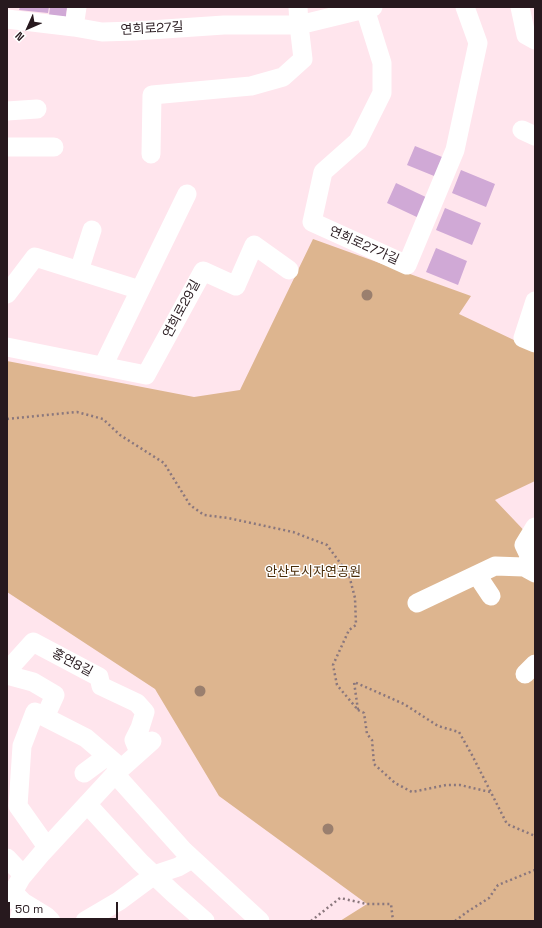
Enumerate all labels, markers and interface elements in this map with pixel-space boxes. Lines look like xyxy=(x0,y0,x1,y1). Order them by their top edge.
north arrow xyxy=(8,8,48,48)
street label: 연희로27길 xyxy=(120,20,184,38)
text: N xyxy=(12,29,27,44)
street label: 연희로27가길 xyxy=(327,224,401,268)
street label: 연희로29길 xyxy=(160,277,204,341)
park label: 안산도시자연공원 xyxy=(265,564,361,580)
street label: 홍연8길 xyxy=(49,646,95,680)
scale bar xyxy=(10,894,120,920)
text: 50 m xyxy=(15,901,43,917)

